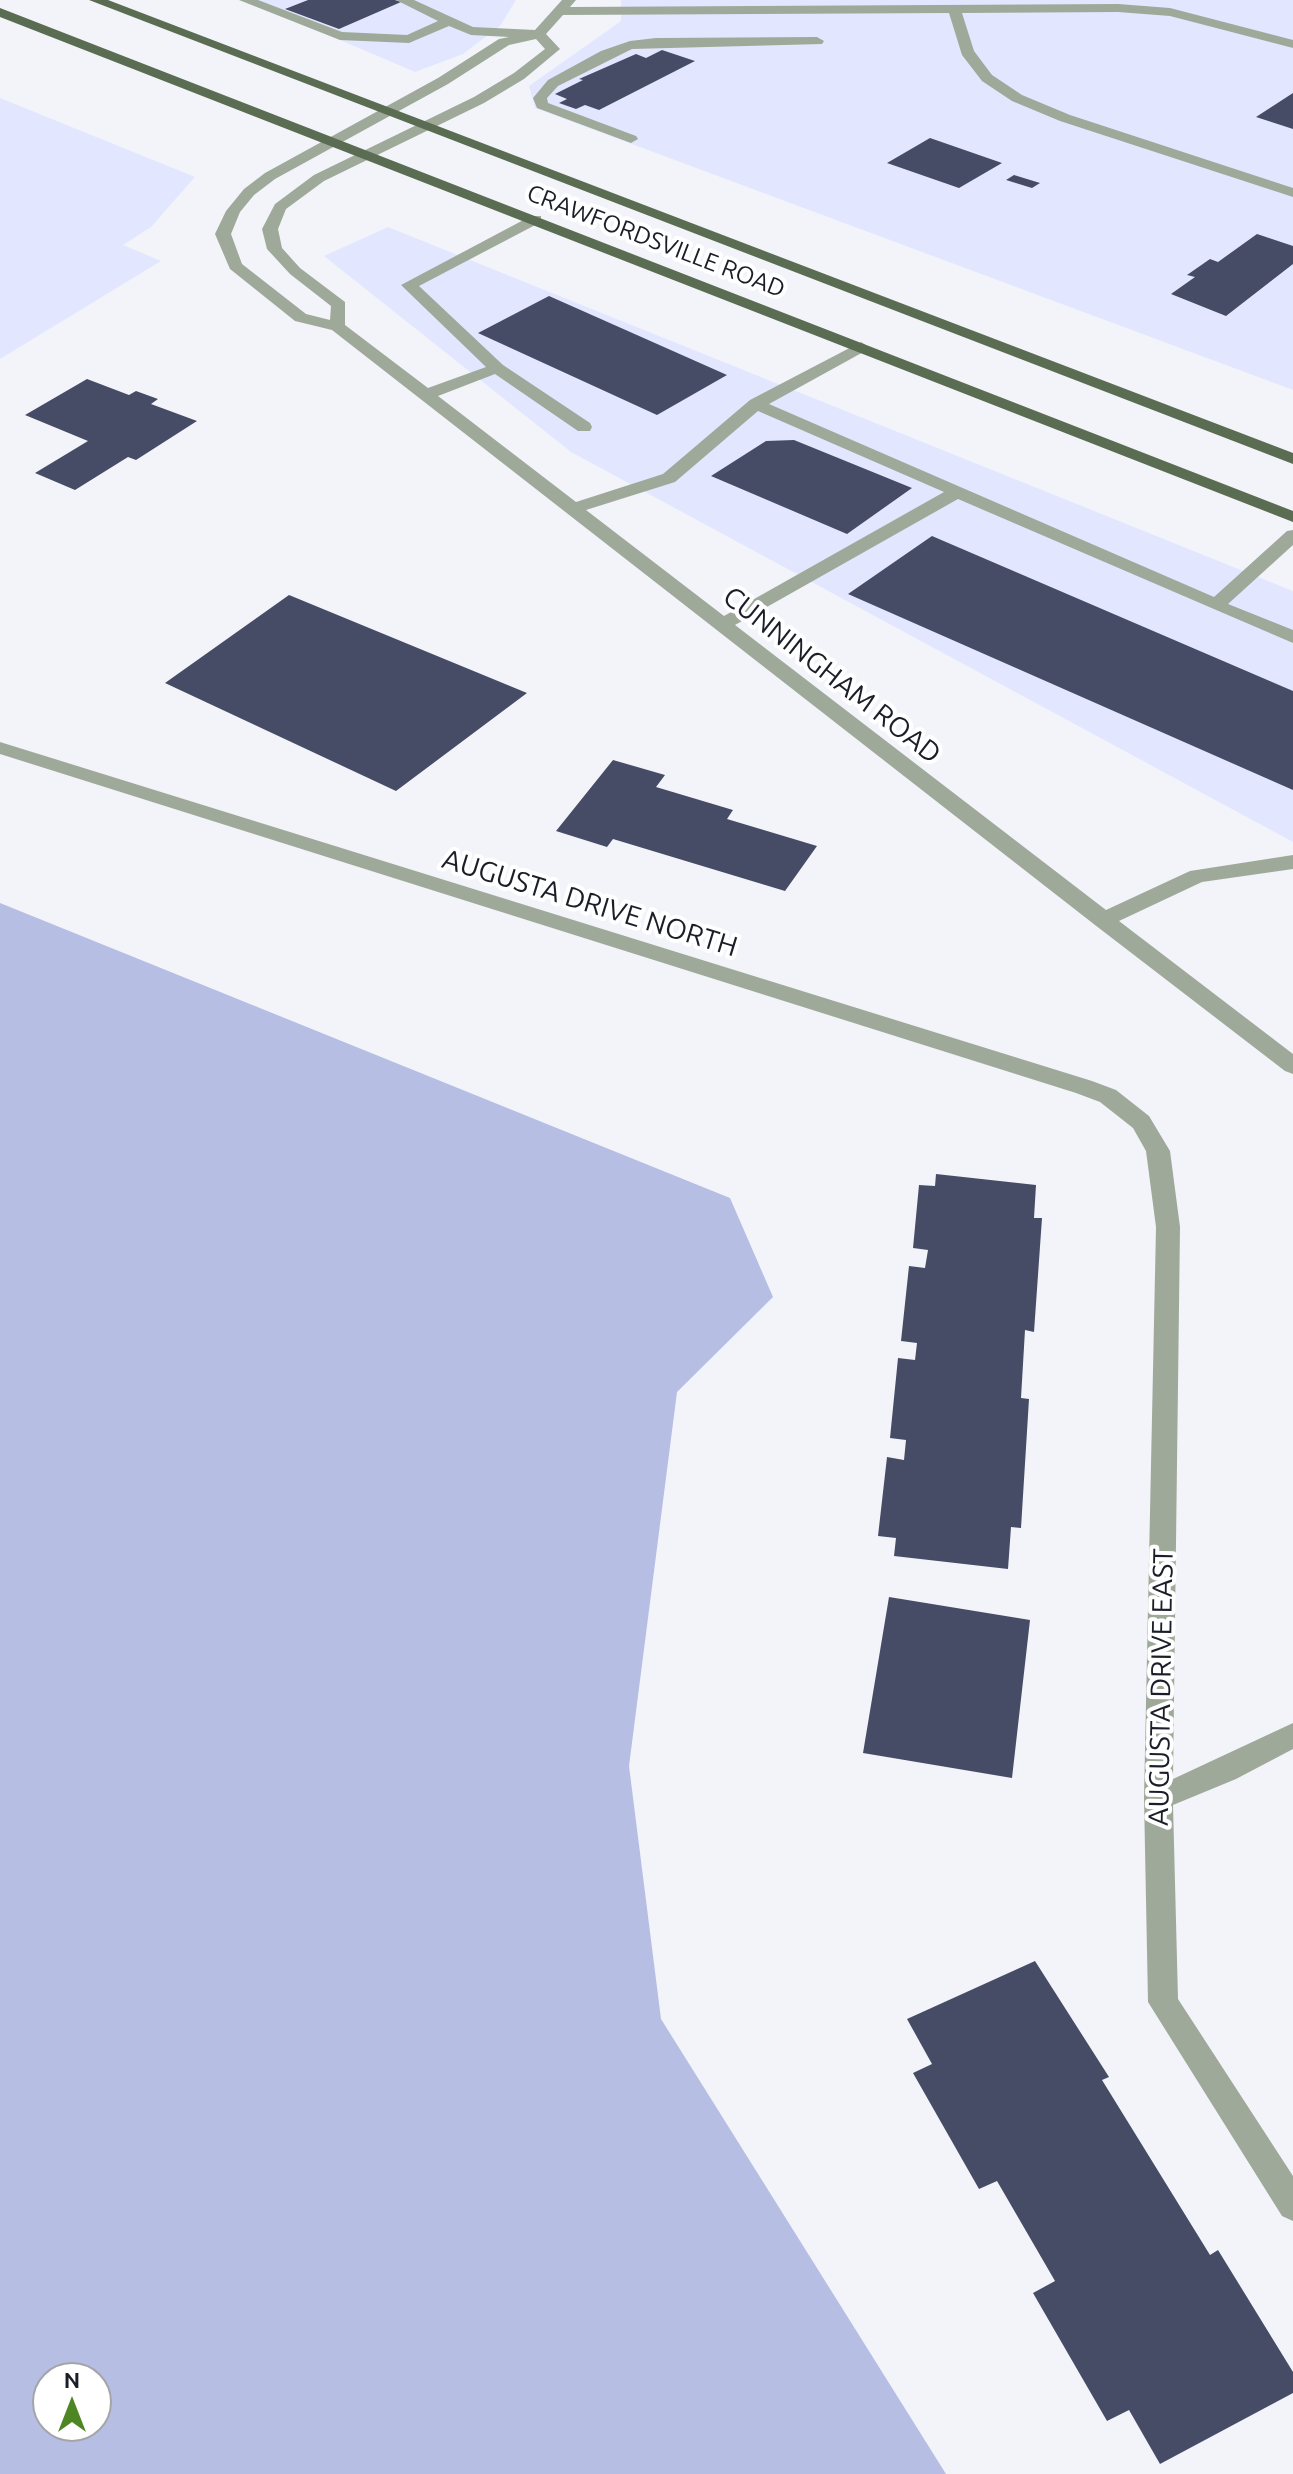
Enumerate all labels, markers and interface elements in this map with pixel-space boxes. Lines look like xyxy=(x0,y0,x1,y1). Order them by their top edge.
street label: CRAWFORDSVILLE ROAD xyxy=(523,178,789,304)
street label: CUNNINGHAM ROAD xyxy=(716,579,948,771)
street label: AUGUSTA DRIVE NORTH xyxy=(438,842,742,964)
street label: AUGUSTA DRIVE EAST xyxy=(1142,1548,1180,1826)
north arrow xyxy=(32,2362,112,2442)
text: N xyxy=(64,2367,80,2392)

